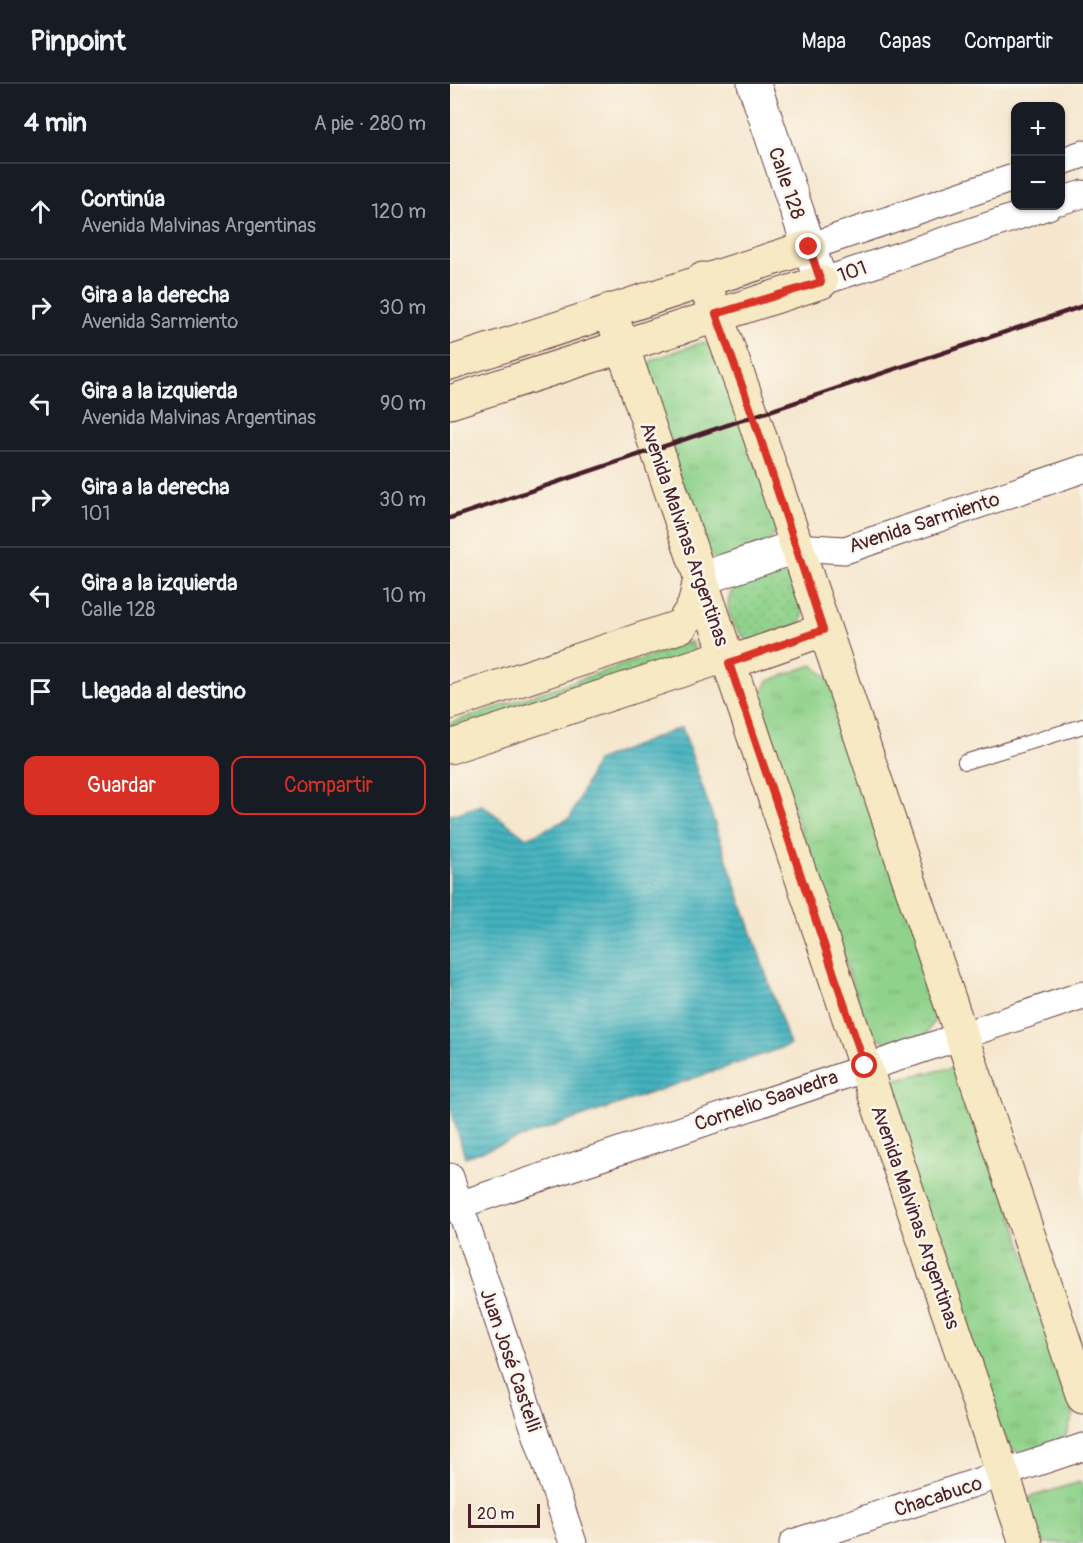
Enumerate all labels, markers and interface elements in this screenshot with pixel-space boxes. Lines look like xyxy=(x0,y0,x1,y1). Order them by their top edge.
text: Pinpoint xyxy=(30,24,126,59)
text: Mapa xyxy=(802,28,846,55)
text: Capas xyxy=(879,28,931,55)
text: Compartir xyxy=(964,28,1053,55)
map controls xyxy=(1011,102,1065,210)
button: + xyxy=(1011,102,1065,156)
text: 4 min xyxy=(24,107,87,139)
text: A pie · 280 m xyxy=(314,111,426,136)
street label: Calle 128 xyxy=(763,144,810,222)
button: − xyxy=(1011,156,1065,210)
text: Continúa xyxy=(81,185,165,213)
icon: ahead xyxy=(24,195,57,228)
text: 120 m xyxy=(371,199,426,224)
text: Avenida Malvinas Argentinas xyxy=(81,213,316,238)
route end xyxy=(795,233,821,259)
street label: 101 xyxy=(834,255,870,288)
text: Gira a la derecha xyxy=(81,281,229,309)
icon: right xyxy=(24,291,57,324)
text: 30 m xyxy=(379,295,426,320)
text: Avenida Sarmiento xyxy=(81,309,238,334)
text: Gira a la izquierda xyxy=(81,377,238,405)
icon: left xyxy=(24,387,57,420)
text: 90 m xyxy=(380,391,426,416)
text: Avenida Malvinas Argentinas xyxy=(81,405,316,430)
street label: Avenida Malvinas Argentinas xyxy=(634,419,735,649)
text: Gira a la derecha xyxy=(81,473,229,501)
icon: right xyxy=(24,483,57,516)
street label: Avenida Sarmiento xyxy=(845,486,1003,559)
text: 30 m xyxy=(379,487,426,512)
text: 101 xyxy=(81,501,110,526)
text: Gira a la izquierda xyxy=(81,569,238,597)
icon: left xyxy=(24,579,57,612)
text: 10 m xyxy=(382,583,426,608)
text: Calle 128 xyxy=(81,597,155,622)
icon: arrive xyxy=(24,675,57,708)
text: Llegada al destino xyxy=(81,677,246,705)
button: Guardar xyxy=(24,756,219,815)
button: Compartir xyxy=(231,756,426,815)
route start xyxy=(851,1052,877,1078)
street label: Cornelio Saavedra xyxy=(691,1064,841,1137)
street label: Avenida Malvinas Argentinas xyxy=(865,1102,966,1332)
street label: Juan José Castelli xyxy=(474,1285,547,1435)
street label: Chacabuco xyxy=(891,1470,986,1522)
scale bar xyxy=(468,1501,540,1528)
text: 20 m xyxy=(477,1504,515,1524)

